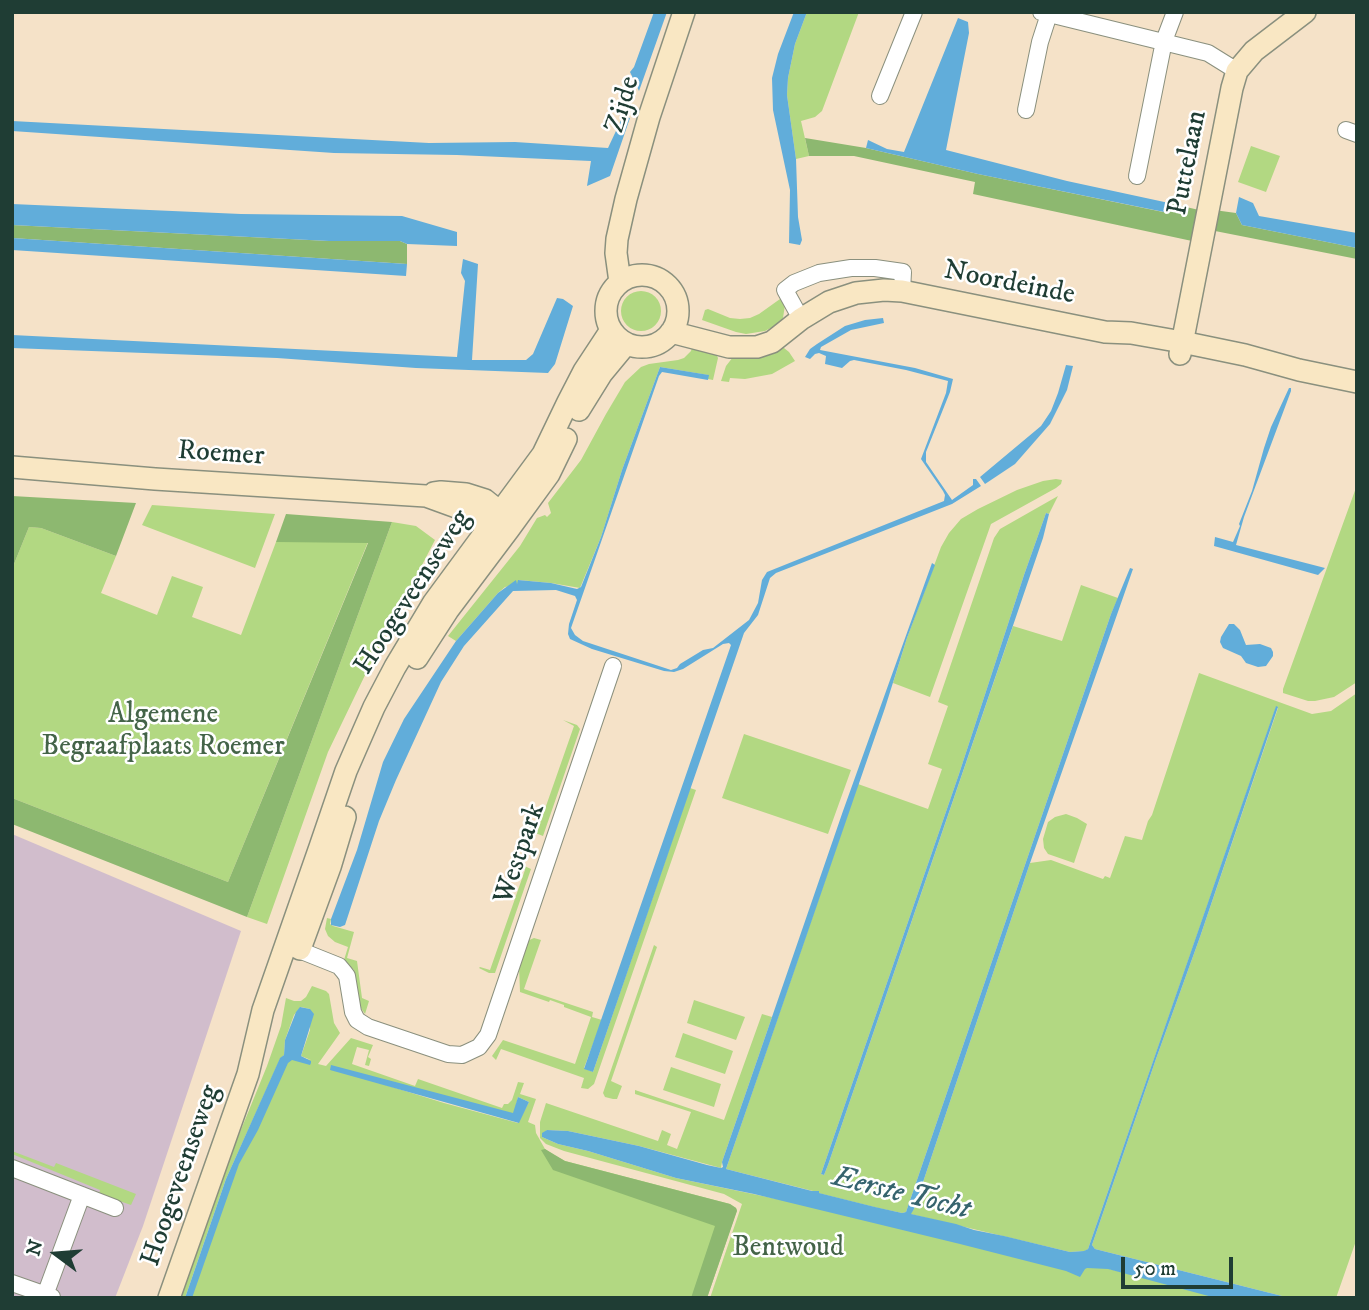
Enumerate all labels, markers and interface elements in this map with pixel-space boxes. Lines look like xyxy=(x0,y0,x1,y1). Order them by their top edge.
street label: Zijde xyxy=(600,73,648,137)
street label: Puttelaan xyxy=(1162,108,1216,218)
street label: Noordeinde xyxy=(941,255,1077,313)
street label: Roemer xyxy=(177,435,265,475)
street label: Hoogeveenseweg xyxy=(348,504,480,682)
park label: Algemene Begraafplaats Roemer xyxy=(41,699,285,765)
street label: Westpark xyxy=(488,799,554,909)
street label: Hoogeveenseweg xyxy=(135,1081,229,1271)
water label: Eerste Tocht xyxy=(829,1161,973,1229)
north arrow xyxy=(21,1219,91,1289)
park label: Bentwoud xyxy=(732,1232,844,1266)
text: N xyxy=(22,1237,49,1259)
scale bar xyxy=(1124,1244,1236,1288)
text: 50 m xyxy=(1134,1256,1176,1282)

